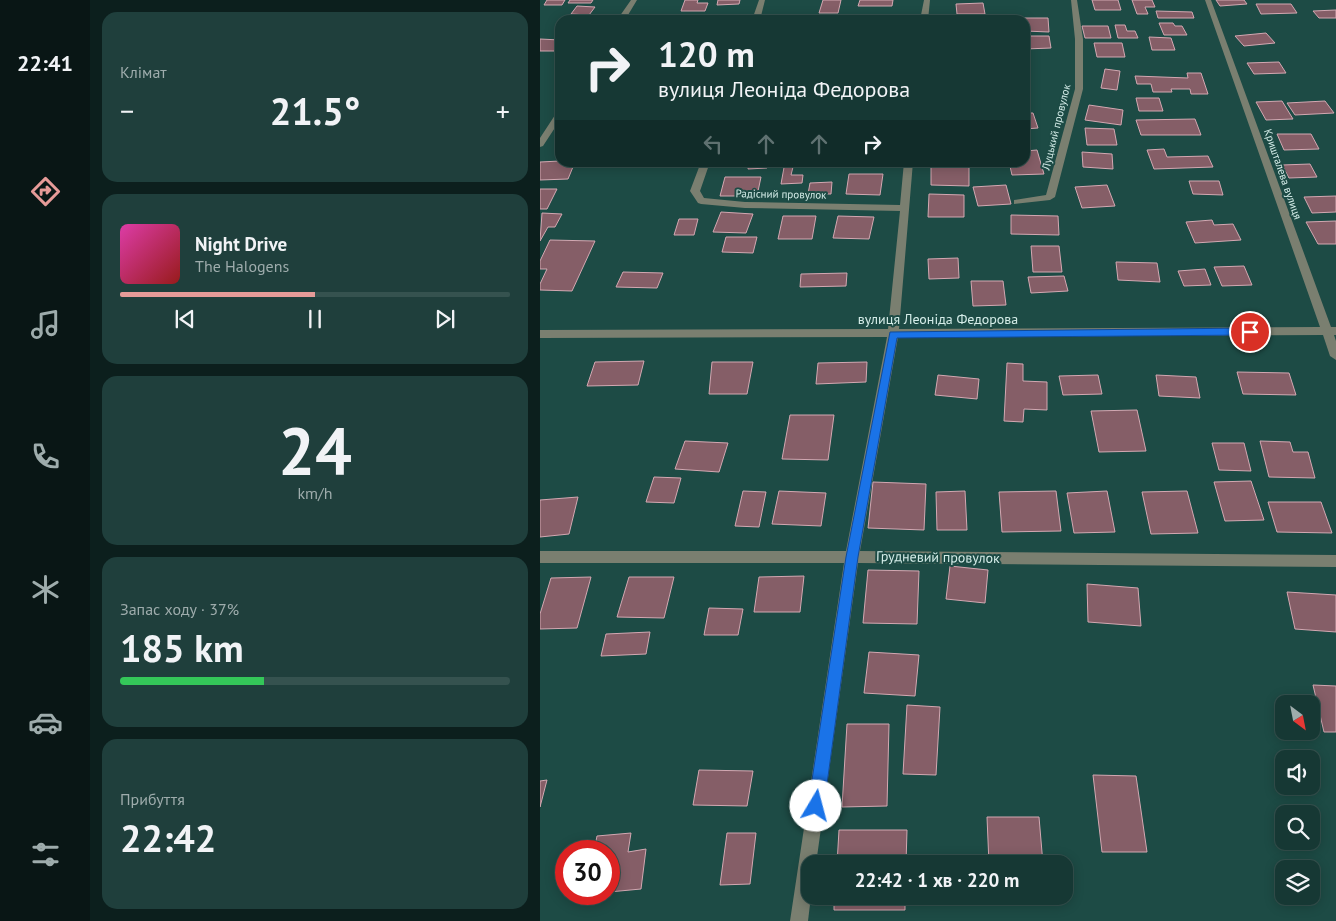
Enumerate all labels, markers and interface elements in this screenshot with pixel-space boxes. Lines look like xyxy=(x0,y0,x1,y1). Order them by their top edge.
text: 120 m xyxy=(658,31,755,77)
icon: right xyxy=(575,35,640,100)
text: 22:41 xyxy=(17,49,73,77)
text: Клімат xyxy=(120,62,167,82)
text: вулиця Леоніда Федорова xyxy=(658,75,910,103)
street label: Луцький провулок xyxy=(1038,82,1074,172)
text: 21.5° xyxy=(270,86,360,135)
text: − xyxy=(120,92,134,129)
text: + xyxy=(496,92,510,129)
street label: Кришталева вулиця xyxy=(1261,127,1305,221)
icon: left xyxy=(699,130,727,158)
icon: ahead xyxy=(752,130,780,158)
icon: ahead xyxy=(805,130,833,158)
icon: right xyxy=(858,130,886,158)
icon: directions xyxy=(28,174,63,209)
street label: Радісний провулок xyxy=(735,186,827,202)
text: Night Drive xyxy=(195,232,287,256)
text: The Halogens xyxy=(195,256,289,276)
icon: previous xyxy=(171,305,199,333)
icon: pause xyxy=(301,305,329,333)
icon: next xyxy=(431,305,459,333)
icon: music xyxy=(28,307,63,342)
street label: вулиця Леоніда Федорова xyxy=(858,310,1018,328)
pin xyxy=(1229,311,1271,353)
icon: arrive xyxy=(1236,318,1264,346)
text: 24 xyxy=(278,408,352,492)
icon: phone xyxy=(28,439,63,474)
text: km/h xyxy=(297,483,333,503)
street label: Грудневий провулок xyxy=(876,547,1000,567)
icon: climate xyxy=(28,572,63,607)
text: Запас ходу · 37% xyxy=(120,599,239,619)
text: 185 km xyxy=(120,623,244,672)
north arrow xyxy=(1275,695,1320,740)
map controls xyxy=(1275,695,1320,905)
icon: car xyxy=(28,705,63,740)
button: sound xyxy=(1275,750,1320,795)
position arrow xyxy=(789,779,841,831)
text: Прибуття xyxy=(120,789,185,809)
button: search xyxy=(1275,805,1320,850)
text: 22:42 xyxy=(120,813,216,862)
icon: filters xyxy=(28,837,63,872)
speed limit sign: 30 xyxy=(555,840,620,905)
button: layers xyxy=(1275,860,1320,905)
text: 22:42 · 1 хв · 220 m xyxy=(855,868,1019,892)

